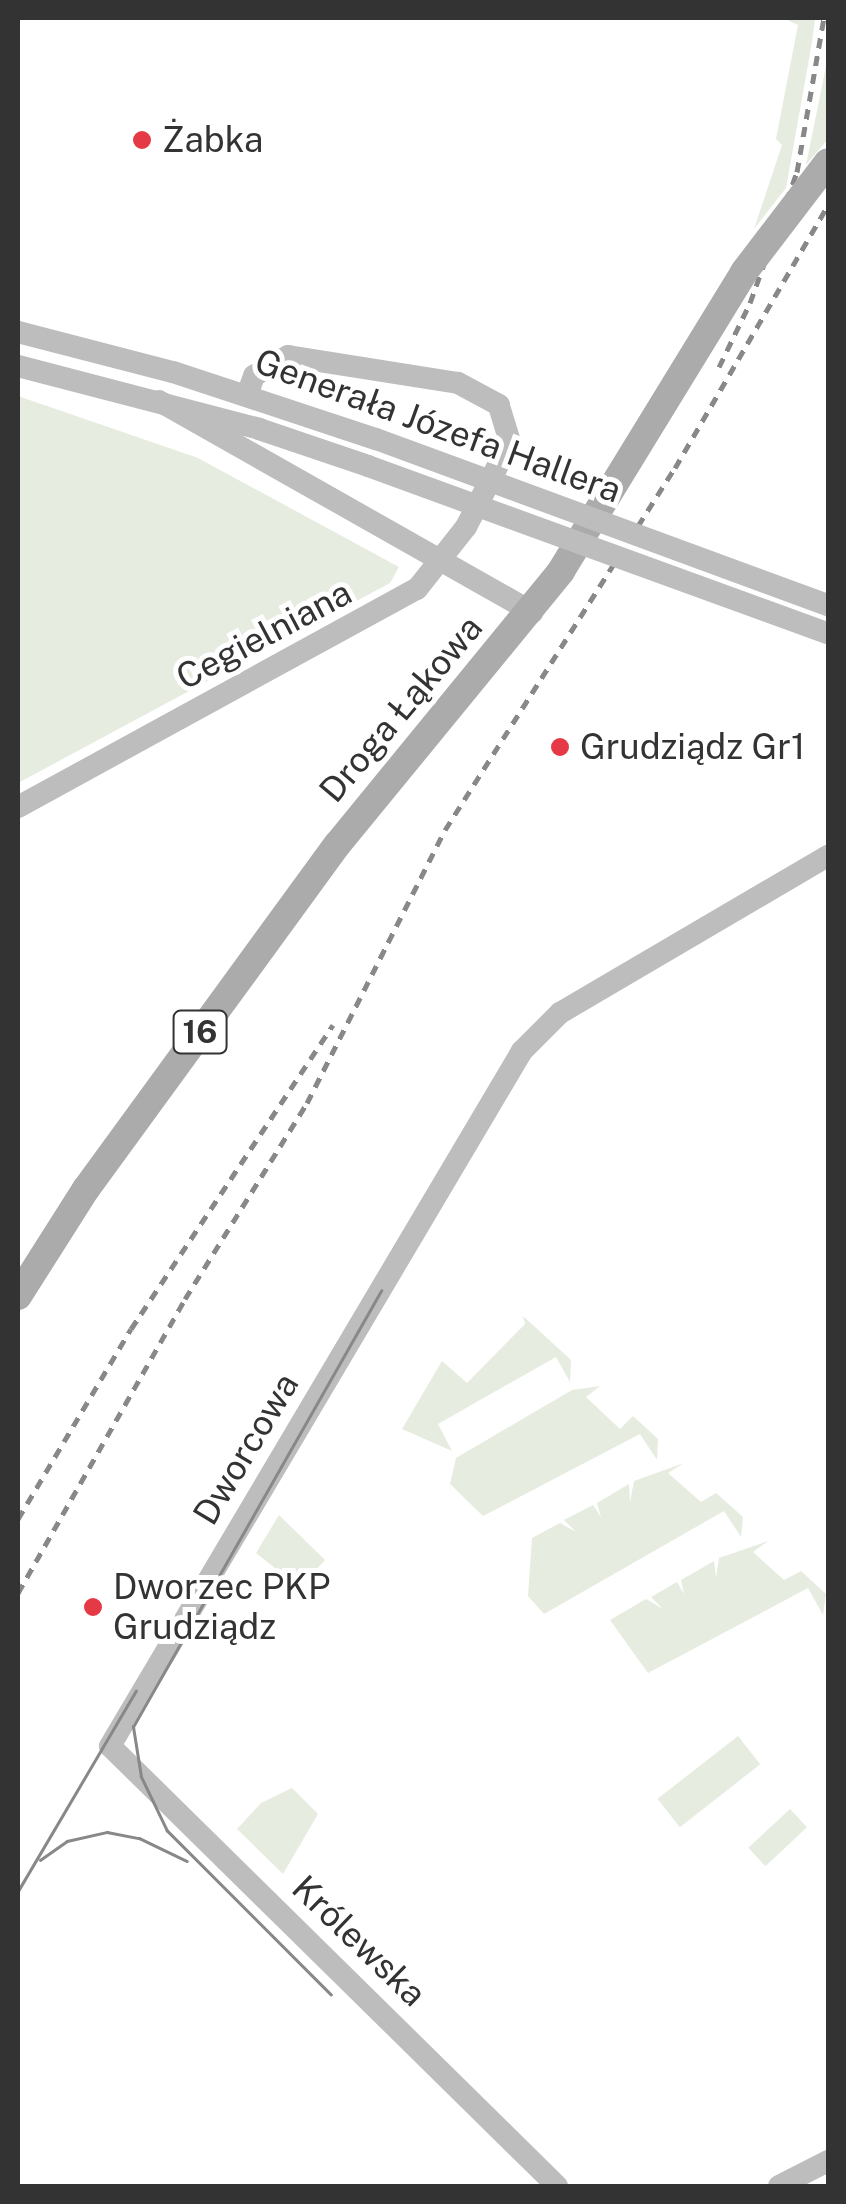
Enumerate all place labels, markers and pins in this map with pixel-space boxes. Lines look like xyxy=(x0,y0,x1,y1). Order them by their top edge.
place label: Żabka xyxy=(162,119,263,161)
marker: Żabka xyxy=(131,129,153,151)
place label: Grudziądz Gr1 xyxy=(580,726,805,768)
marker: Grudziądz Gr1 xyxy=(549,736,571,758)
place label: Dworzec PKP Grudziądz xyxy=(113,1566,330,1648)
marker: Dworzec PKP Grudziądz xyxy=(82,1596,104,1618)

